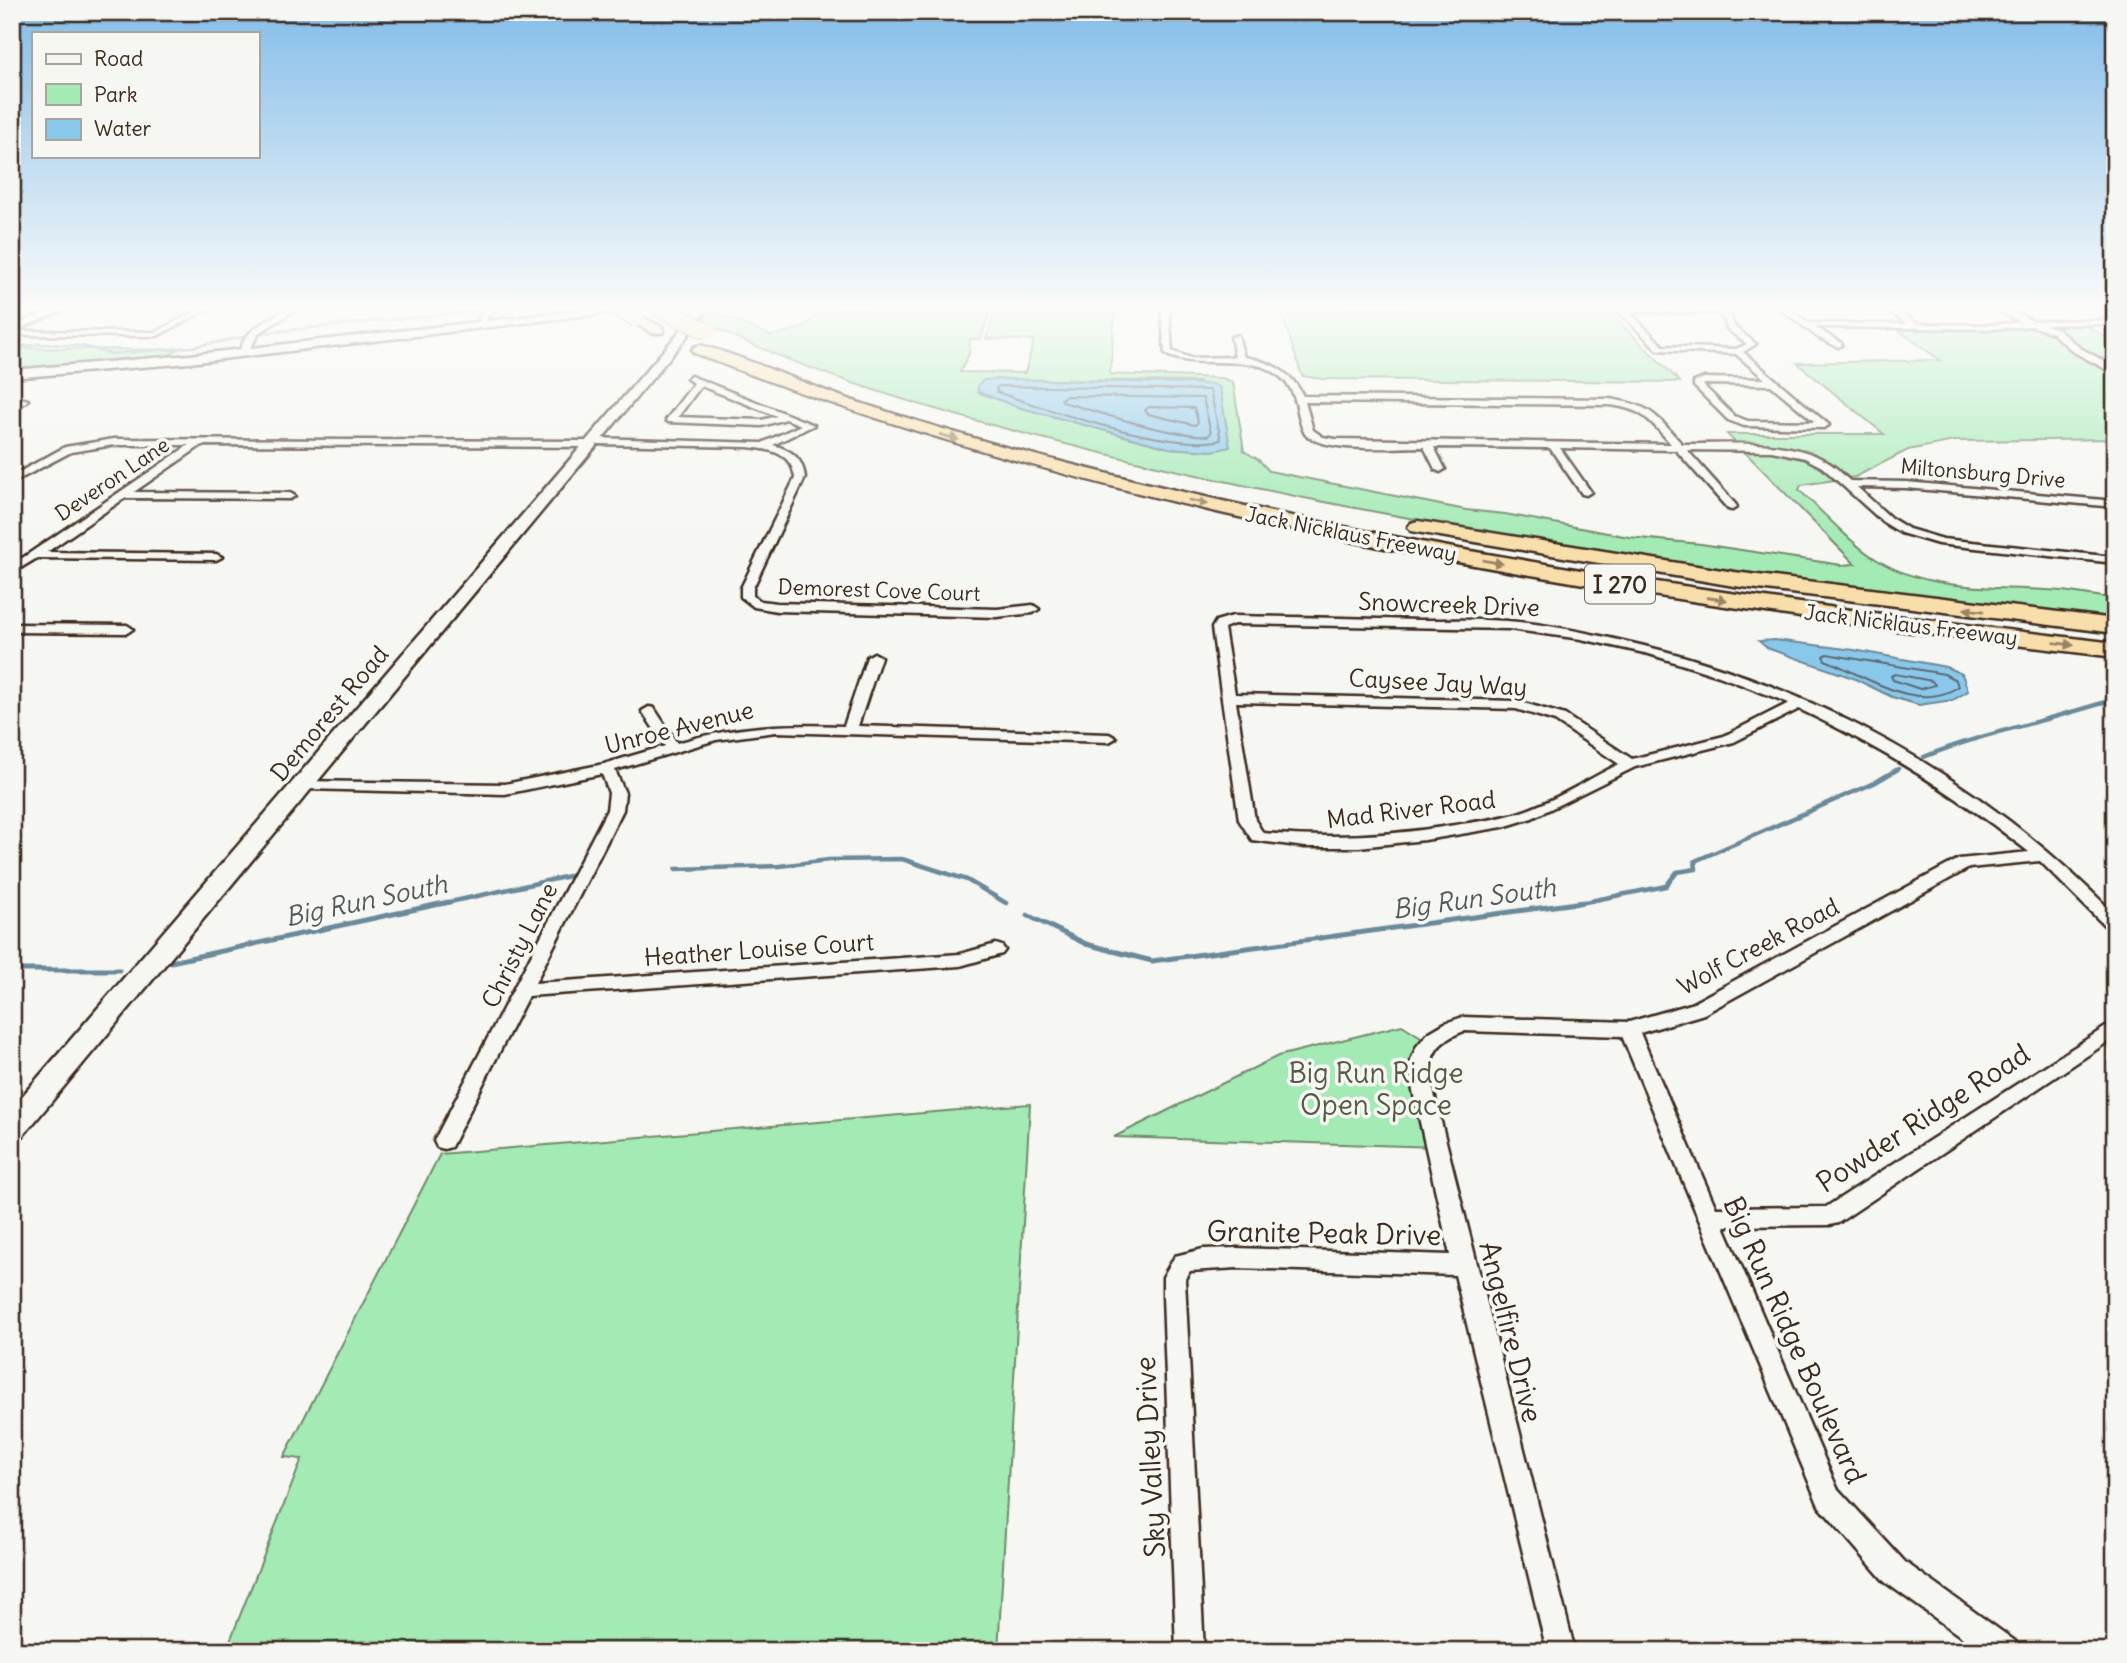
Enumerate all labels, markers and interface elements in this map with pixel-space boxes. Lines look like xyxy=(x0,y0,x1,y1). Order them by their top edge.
legend xyxy=(32,32,259,158)
text: Road xyxy=(94,45,143,72)
text: Park xyxy=(94,81,137,108)
text: Water xyxy=(94,115,152,142)
street label: Deveron Lane xyxy=(50,431,174,527)
one-way arrow xyxy=(939,432,960,442)
street label: Miltonsburg Drive xyxy=(1899,452,2067,494)
one-way arrow xyxy=(1187,497,1209,508)
street label: Jack Nicklaus Freeway xyxy=(1243,500,1459,568)
one-way arrow xyxy=(1482,557,1504,568)
road number: I 270 xyxy=(1585,564,1655,604)
street label: Demorest Cove Court xyxy=(777,573,981,607)
street label: Snowcreek Drive xyxy=(1358,586,1540,622)
one-way arrow xyxy=(1706,594,1728,605)
street label: Jack Nicklaus Freeway xyxy=(1803,599,2019,651)
one-way arrow xyxy=(1963,604,1985,615)
street label: Demorest Road xyxy=(264,639,394,787)
one-way arrow xyxy=(2053,639,2075,650)
street label: Caysee Jay Way xyxy=(1348,662,1528,702)
street label: Unroe Avenue xyxy=(602,694,756,760)
street label: Mad River Road xyxy=(1325,784,1497,834)
water label: Big Run South xyxy=(282,867,451,933)
water label: Big Run South xyxy=(1390,870,1559,926)
street label: Christy Lane xyxy=(475,877,563,1013)
street label: Wolf Creek Road xyxy=(1672,891,1844,1001)
street label: Heather Louise Court xyxy=(643,926,875,972)
street label: Powder Ridge Road xyxy=(1810,1036,2036,1200)
park label: Big Run Ridge Open Space xyxy=(1288,1055,1464,1123)
street label: Big Run Ridge Boulevard xyxy=(1715,1191,1875,1489)
street label: Granite Peak Drive xyxy=(1206,1213,1442,1253)
street label: Angelfire Drive xyxy=(1471,1238,1551,1426)
street label: Sky Valley Drive xyxy=(1127,1356,1173,1558)

